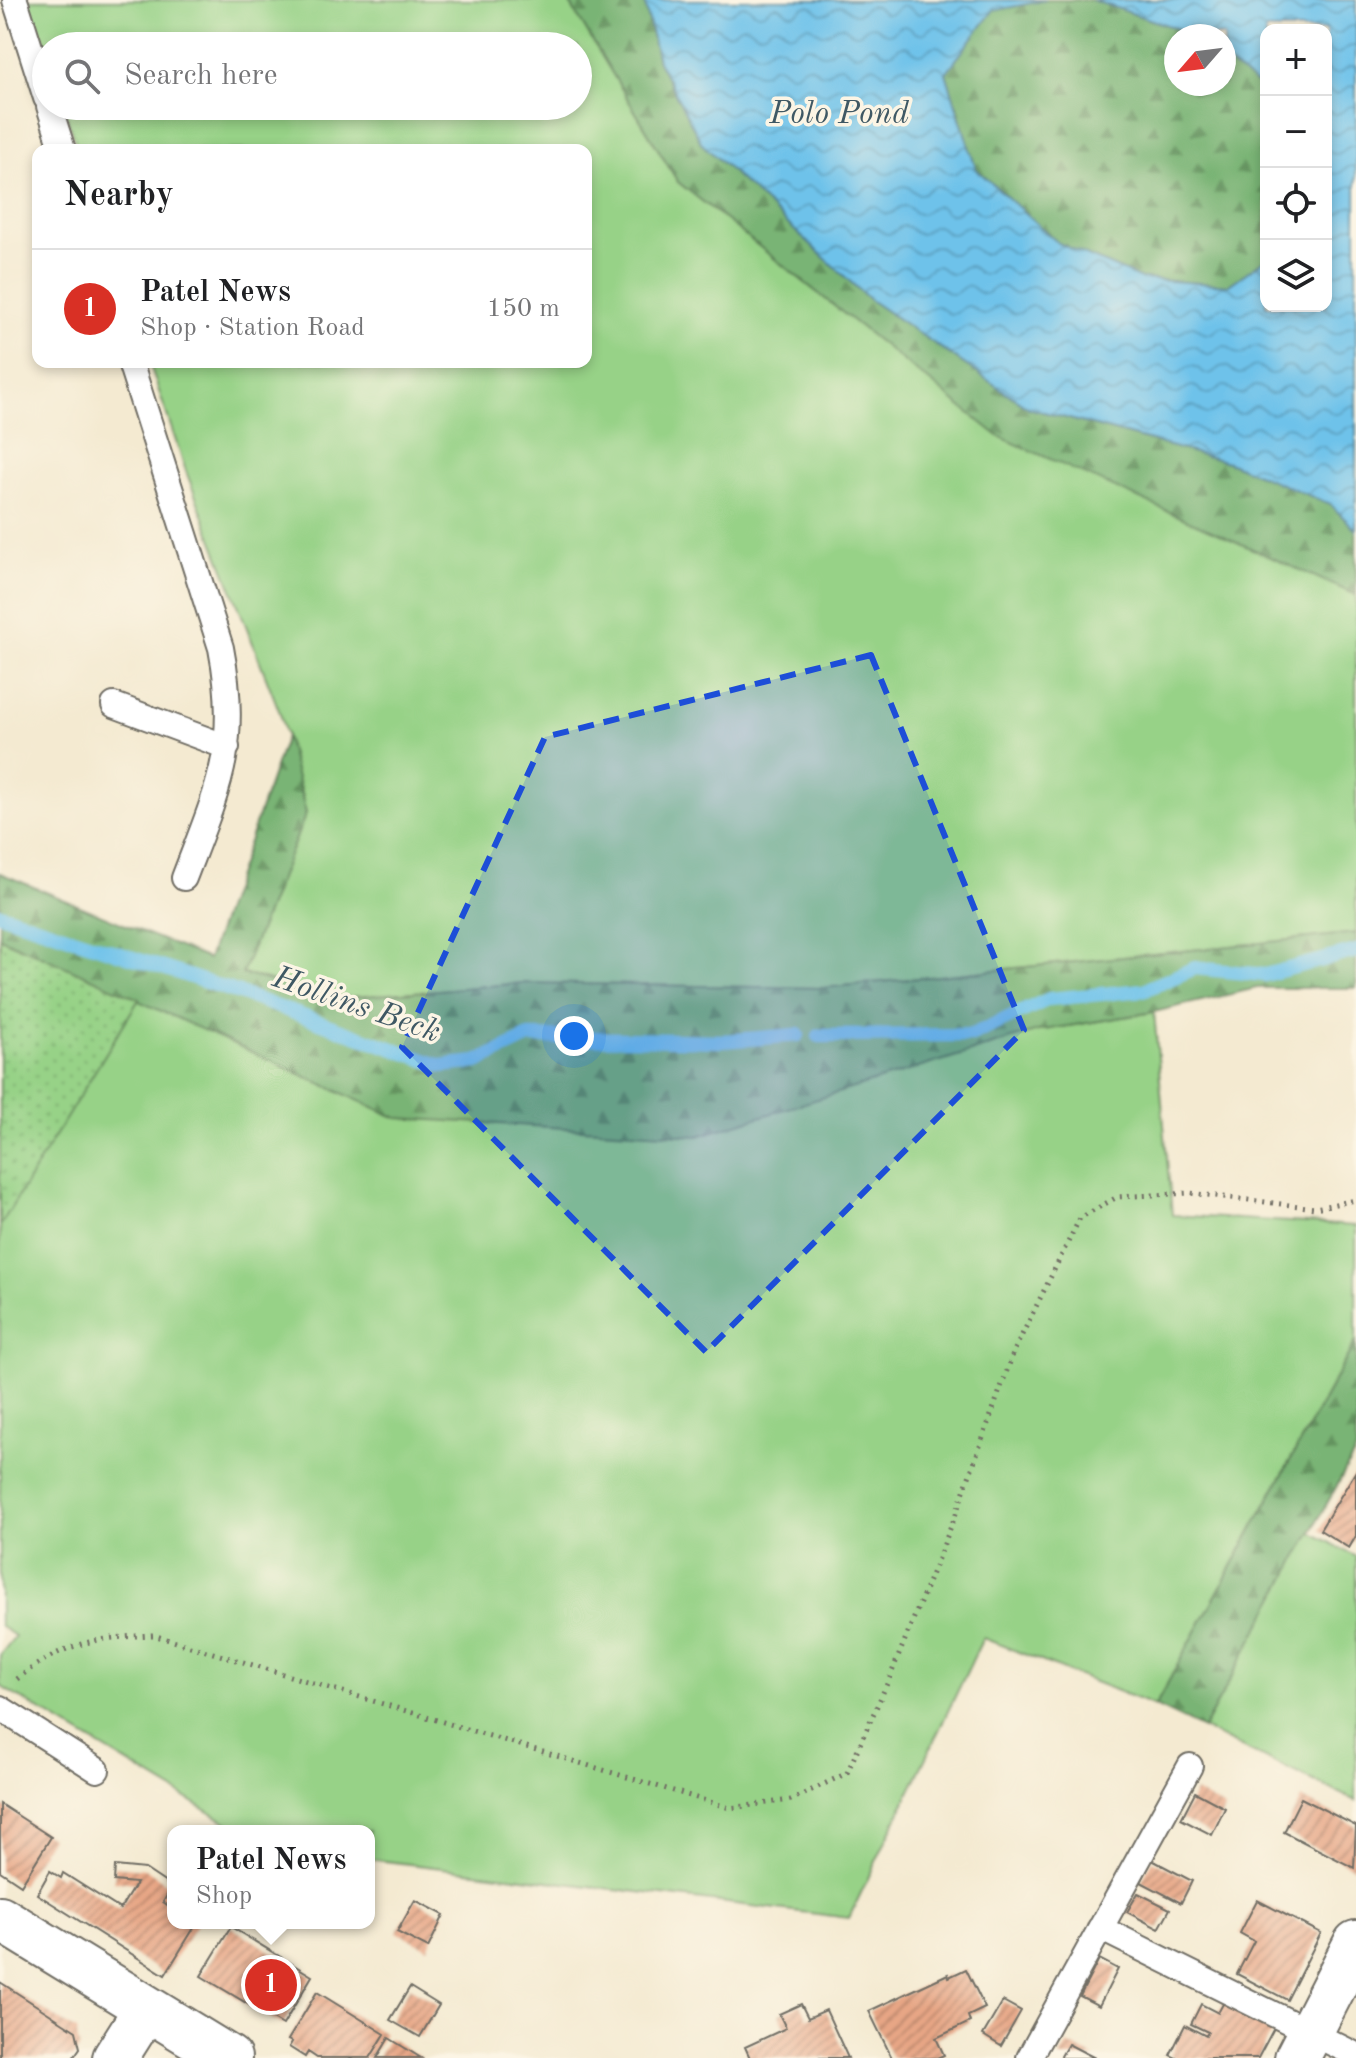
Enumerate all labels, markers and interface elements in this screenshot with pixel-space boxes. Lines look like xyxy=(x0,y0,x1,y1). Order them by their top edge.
north arrow xyxy=(1164,24,1236,96)
map controls xyxy=(1260,24,1332,312)
button: + xyxy=(1260,24,1332,96)
search box xyxy=(32,32,592,120)
icon: search xyxy=(60,54,104,98)
text: Search here xyxy=(124,61,278,91)
button: − xyxy=(1260,96,1332,168)
water label: Polo Pond xyxy=(768,99,910,131)
button: locate xyxy=(1260,168,1332,240)
text: Nearby xyxy=(64,179,174,213)
button: layers xyxy=(1260,240,1332,312)
text: Patel News xyxy=(140,278,291,308)
text: 1 xyxy=(82,296,98,322)
text: 150 m xyxy=(487,296,560,322)
text: Shop · Station Road xyxy=(140,315,365,341)
water label: Hollins Beck xyxy=(267,962,444,1050)
your location xyxy=(554,1016,594,1056)
popup xyxy=(167,1825,375,1929)
text: Patel News xyxy=(196,1846,346,1876)
text: Shop xyxy=(196,1883,252,1909)
pin: 1 xyxy=(245,1955,297,2015)

